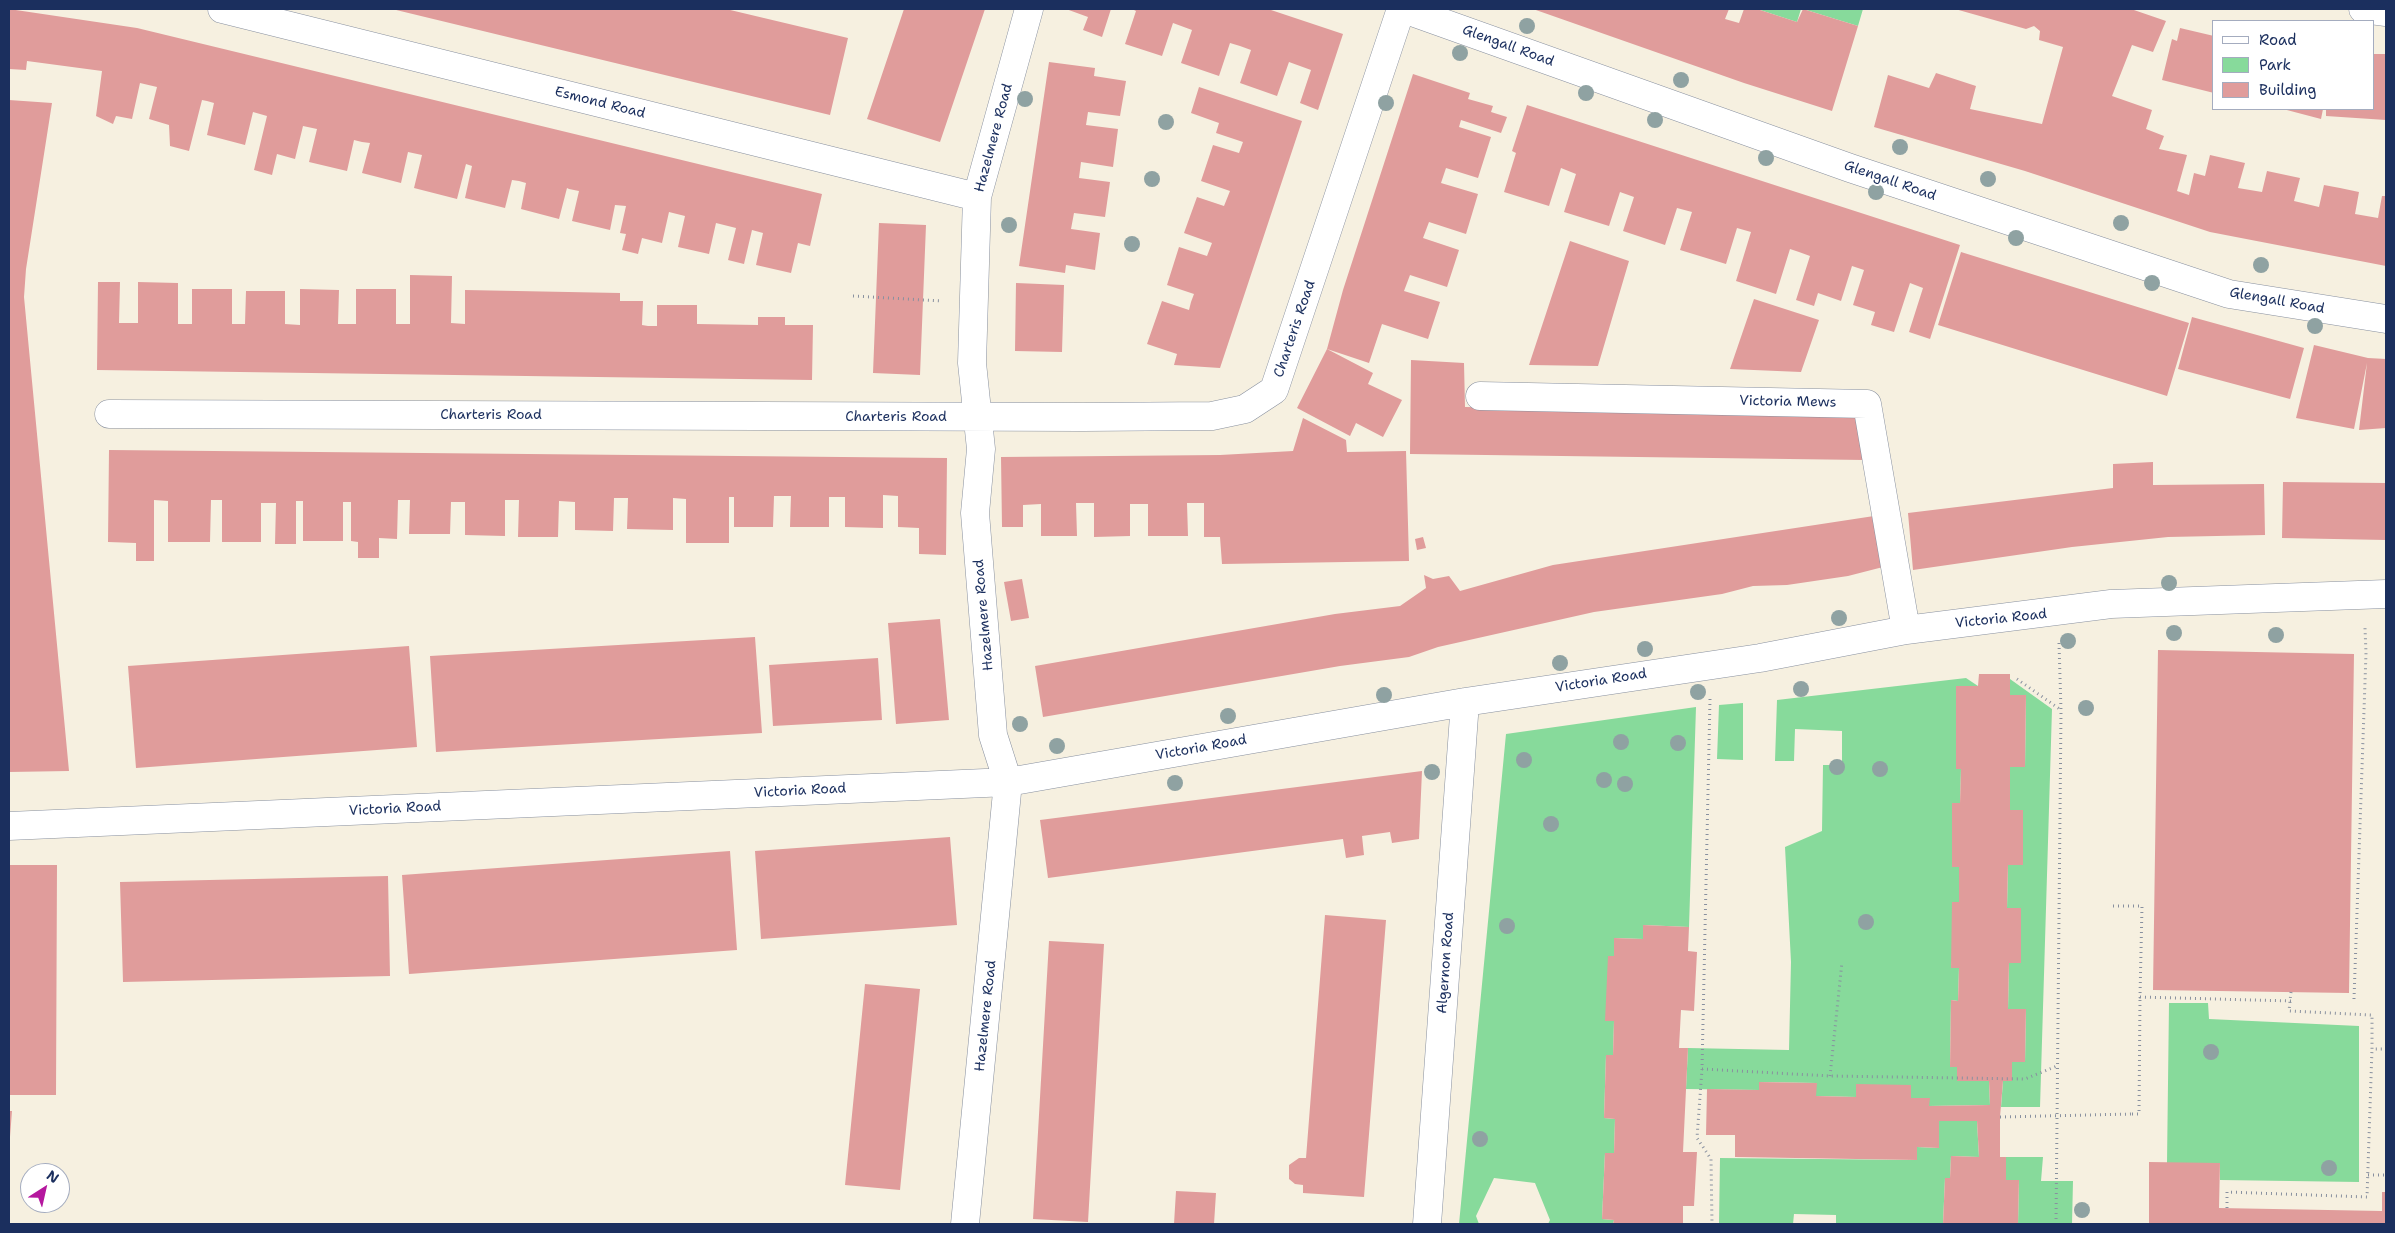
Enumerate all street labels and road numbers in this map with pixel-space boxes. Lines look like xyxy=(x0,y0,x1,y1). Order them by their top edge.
street label: Glengall Road xyxy=(1460,22,1556,70)
street label: Hazelmere Road xyxy=(971,82,1017,194)
street label: Esmond Road xyxy=(553,84,647,122)
street label: Glengall Road xyxy=(1842,157,1938,205)
street label: Charteris Road xyxy=(1271,278,1319,380)
street label: Glengall Road xyxy=(2228,284,2326,318)
street label: Victoria Mews xyxy=(1739,393,1837,411)
street label: Charteris Road xyxy=(440,407,542,423)
street label: Charteris Road xyxy=(845,409,947,425)
street label: Hazelmere Road xyxy=(971,558,997,672)
street label: Victoria Road xyxy=(1954,606,2048,632)
street label: Victoria Road xyxy=(1554,665,1648,697)
street label: Victoria Road xyxy=(1154,732,1248,764)
street label: Victoria Road xyxy=(753,780,847,802)
street label: Victoria Road xyxy=(348,798,442,820)
street label: Algernon Road xyxy=(1434,912,1458,1014)
street label: Hazelmere Road xyxy=(972,959,1000,1073)

